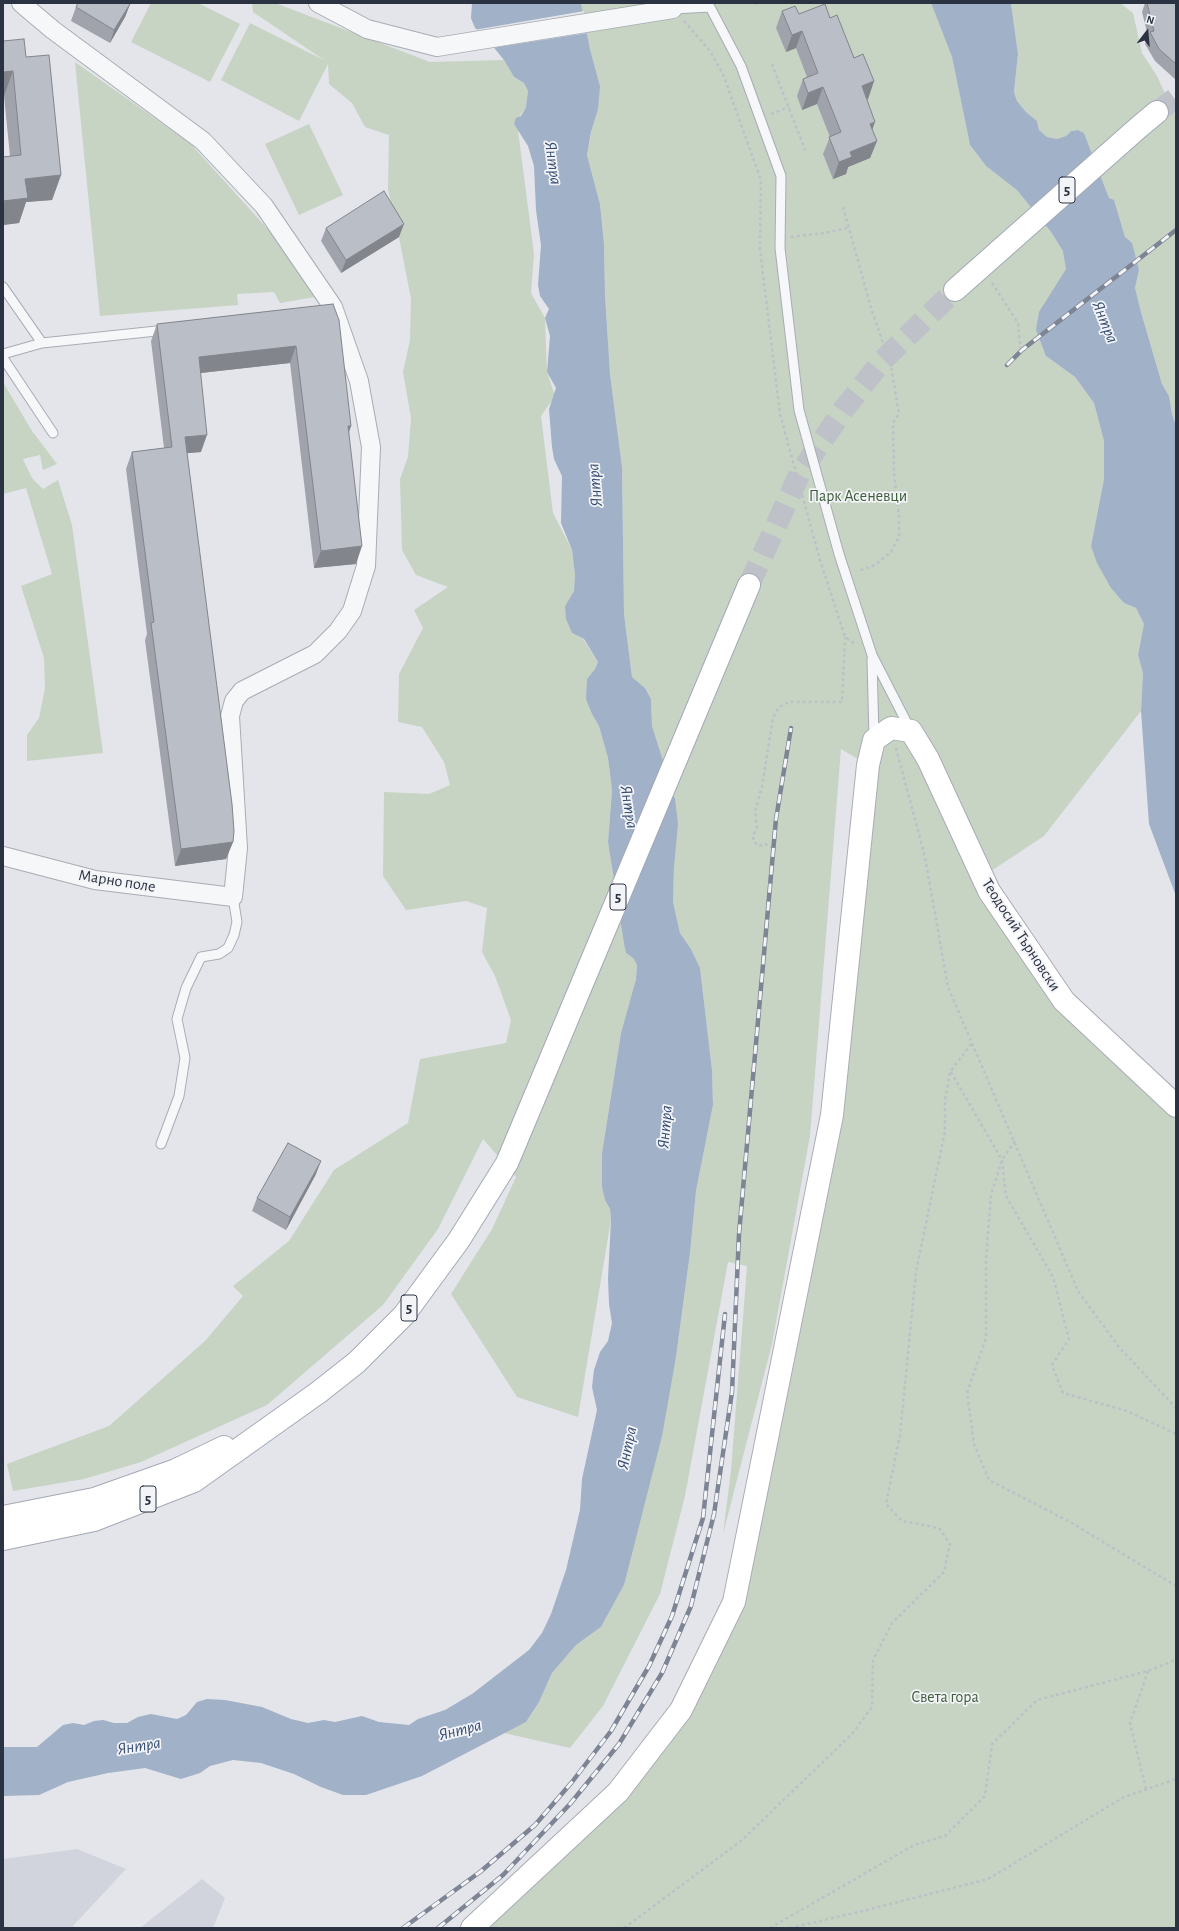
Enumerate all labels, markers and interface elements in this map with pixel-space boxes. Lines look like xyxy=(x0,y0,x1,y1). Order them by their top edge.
north arrow xyxy=(1127,12,1167,52)
text: N xyxy=(1145,14,1156,26)
water label: Янтра xyxy=(540,140,566,186)
road number: 5 xyxy=(1059,177,1075,203)
water label: Янтра xyxy=(1087,298,1123,346)
water label: Янтра xyxy=(583,462,607,508)
park label: Парк Асеневци xyxy=(809,486,907,506)
water label: Янтра xyxy=(616,784,642,830)
street label: Марно поле xyxy=(77,865,157,897)
street label: Теодосий Търновски xyxy=(977,875,1065,995)
road number: 5 xyxy=(610,884,626,910)
water label: Янтра xyxy=(653,1104,677,1150)
road number: 5 xyxy=(401,1295,417,1321)
water label: Янтра xyxy=(613,1425,641,1471)
road number: 5 xyxy=(140,1486,156,1512)
park label: Света гора xyxy=(911,1687,979,1707)
water label: Янтра xyxy=(436,1715,484,1745)
water label: Янтра xyxy=(116,1733,162,1759)

